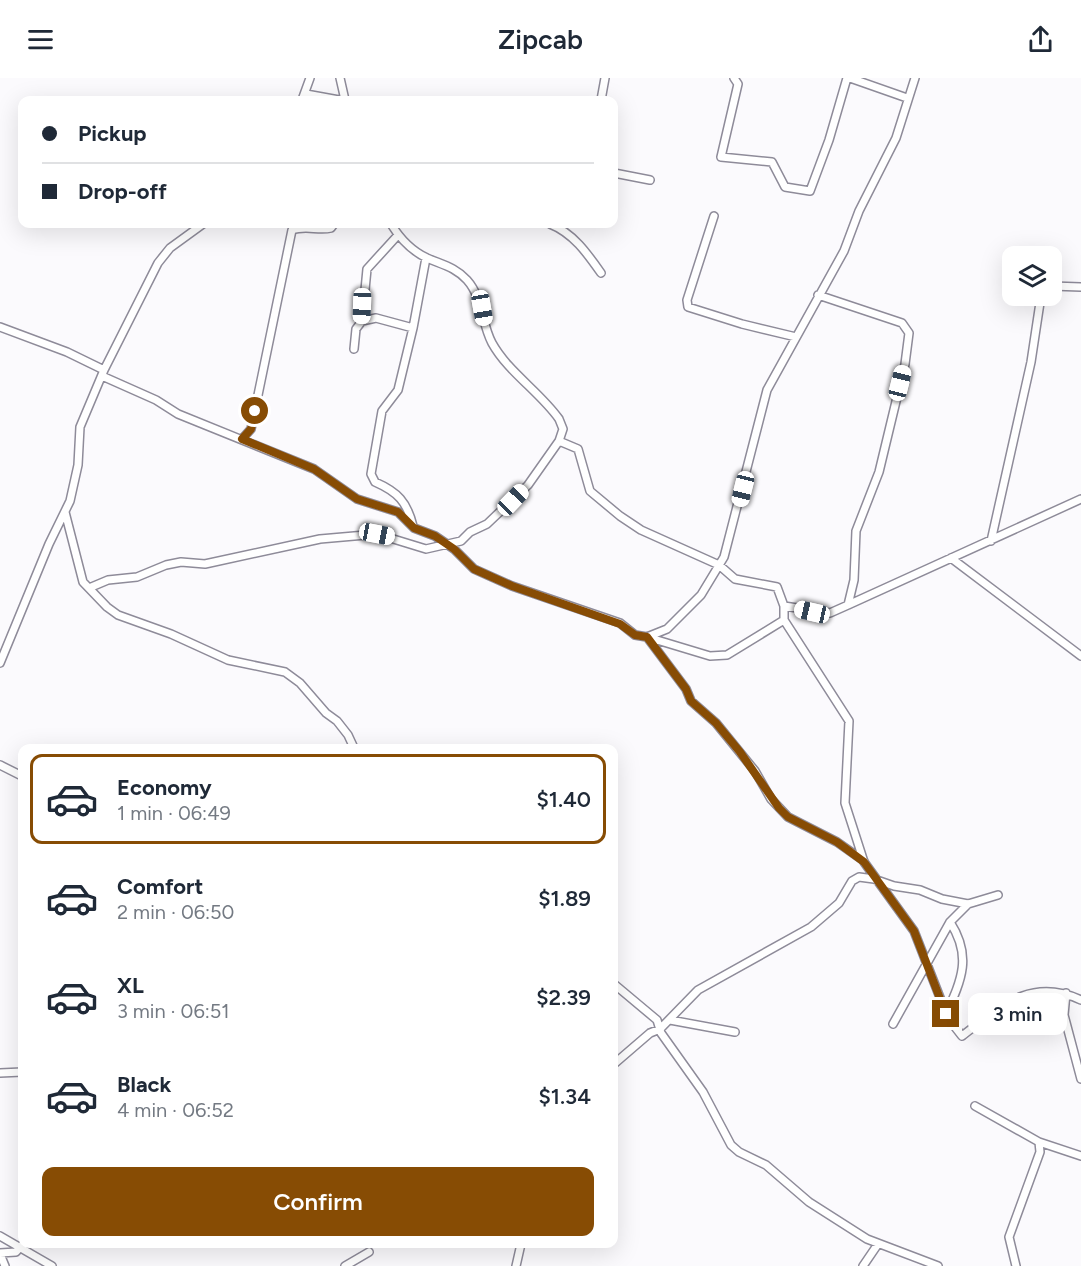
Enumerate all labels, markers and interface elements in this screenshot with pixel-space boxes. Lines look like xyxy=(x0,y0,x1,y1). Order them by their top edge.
icon: menu xyxy=(24,23,57,56)
text: Zipcab xyxy=(498,23,583,56)
icon: share xyxy=(1024,23,1057,56)
text: Pickup xyxy=(78,120,147,147)
text: Drop-off xyxy=(78,178,167,205)
map controls xyxy=(1002,246,1062,306)
button: layers xyxy=(1002,246,1062,306)
car xyxy=(352,288,372,324)
car xyxy=(470,289,494,327)
car xyxy=(887,363,913,403)
route start xyxy=(241,397,268,424)
car xyxy=(730,469,756,509)
car xyxy=(494,481,532,519)
car xyxy=(358,522,396,546)
car xyxy=(792,599,832,625)
icon: car xyxy=(45,772,99,826)
text: Economy xyxy=(117,774,212,801)
text: $1.40 xyxy=(536,786,591,813)
text: 1 min · 06:49 xyxy=(117,801,231,825)
icon: car xyxy=(45,871,99,925)
text: Comfort xyxy=(117,873,203,900)
text: $1.89 xyxy=(538,885,591,912)
text: 2 min · 06:50 xyxy=(117,900,234,924)
icon: car xyxy=(45,970,99,1024)
text: XL xyxy=(117,972,144,999)
text: $2.39 xyxy=(536,984,591,1011)
callout: 3 min xyxy=(967,993,1066,1035)
text: 3 min · 06:51 xyxy=(117,999,230,1023)
route end xyxy=(932,1000,959,1027)
text: 3 min xyxy=(993,1002,1042,1026)
icon: car xyxy=(45,1069,99,1123)
text: Black xyxy=(117,1071,171,1098)
text: $1.34 xyxy=(538,1083,591,1110)
text: 4 min · 06:52 xyxy=(117,1098,234,1122)
button: Confirm xyxy=(42,1167,594,1236)

